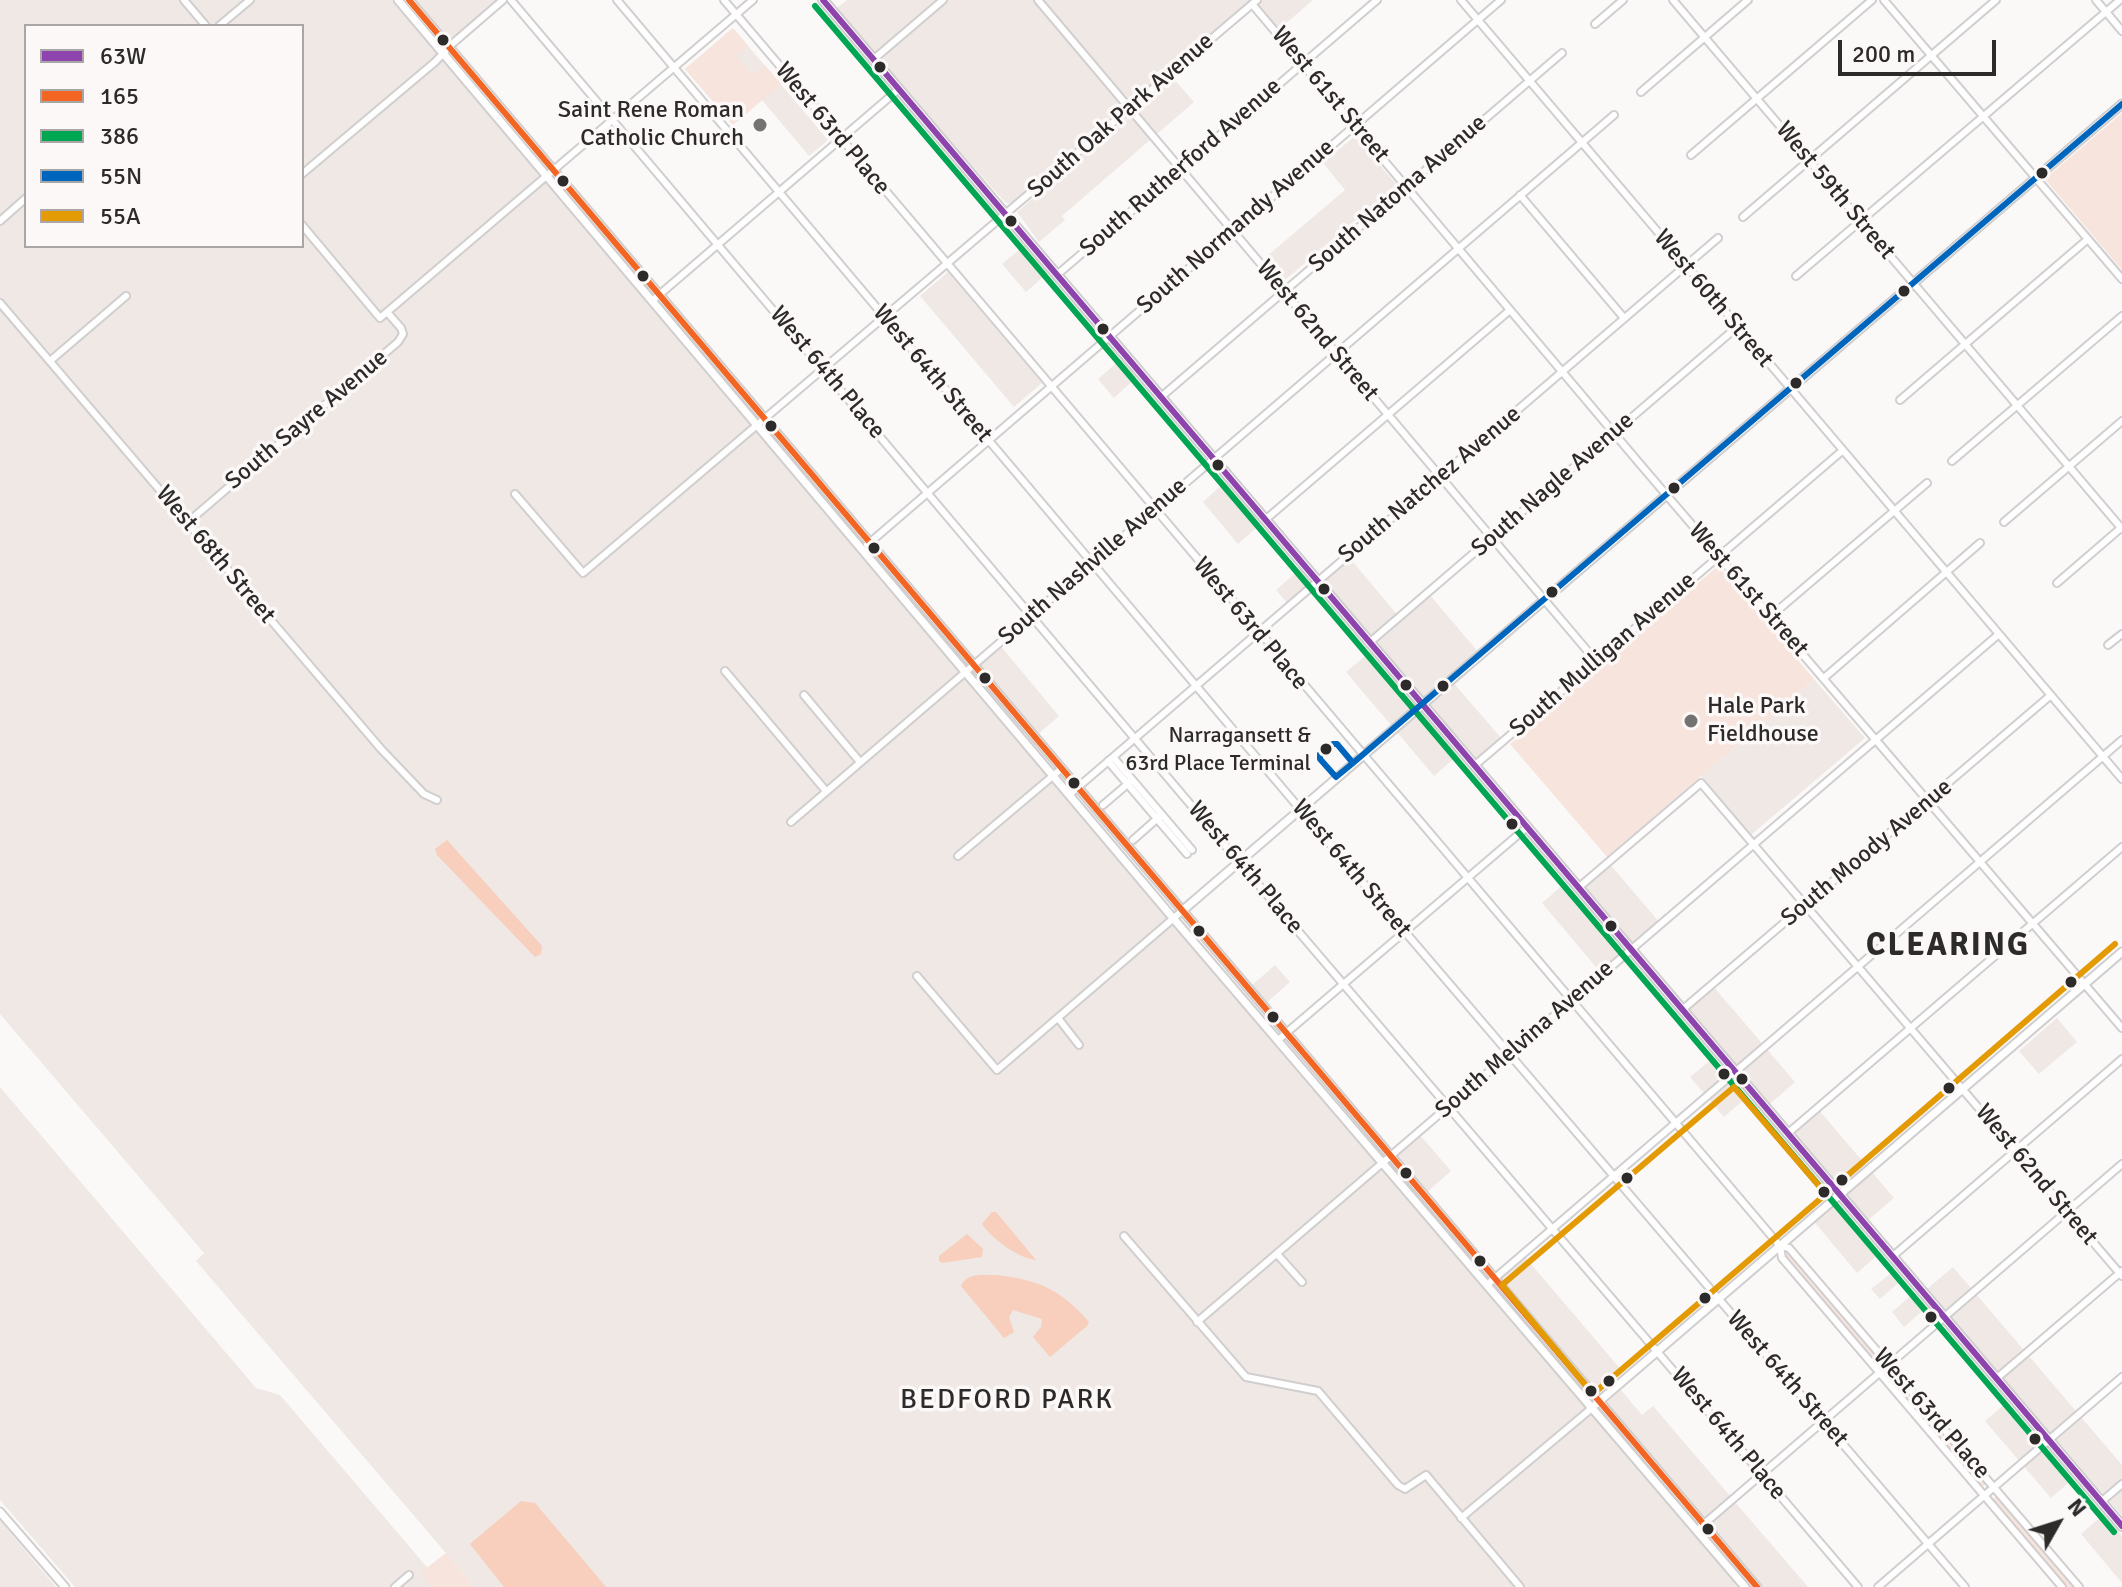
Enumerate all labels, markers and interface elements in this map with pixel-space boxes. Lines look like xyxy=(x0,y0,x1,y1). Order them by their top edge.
street label: West 61st Street xyxy=(1265,21,1395,169)
legend xyxy=(24,24,304,248)
scale bar xyxy=(1842,24,2000,74)
street label: South Oak Park Avenue xyxy=(1022,27,1220,205)
unlabelled marker xyxy=(435,32,451,48)
text: 200 m xyxy=(1852,39,1915,69)
text: 63W xyxy=(100,41,146,71)
street label: West 63rd Place xyxy=(768,57,896,201)
unlabelled marker xyxy=(872,59,888,75)
street label: South Rutherford Avenue xyxy=(1074,73,1288,263)
text: 165 xyxy=(100,81,139,111)
place label: Saint Rene Roman Catholic Church xyxy=(558,97,744,153)
street label: South Natoma Avenue xyxy=(1303,109,1493,279)
marker: Saint Rene Roman Catholic Church xyxy=(751,116,769,134)
street label: West 59th Street xyxy=(1769,116,1901,266)
text: 386 xyxy=(100,121,139,151)
street label: South Normandy Avenue xyxy=(1131,133,1341,321)
text: 55N xyxy=(100,161,142,191)
unlabelled marker xyxy=(2034,165,2050,181)
unlabelled marker xyxy=(555,173,571,189)
text: 55A xyxy=(100,201,141,231)
unlabelled marker xyxy=(1003,213,1019,229)
street label: West 60th Street xyxy=(1647,224,1779,374)
street label: West 62nd Street xyxy=(1250,255,1384,407)
unlabelled marker xyxy=(635,268,651,284)
unlabelled marker xyxy=(1896,283,1912,299)
street label: West 64th Street xyxy=(866,299,998,449)
street label: West 64th Place xyxy=(763,301,891,445)
unlabelled marker xyxy=(1095,321,1111,337)
street label: South Sayre Avenue xyxy=(220,344,394,496)
unlabelled marker xyxy=(1788,375,1804,391)
street label: South Natchez Avenue xyxy=(1333,400,1527,570)
street label: South Nagle Avenue xyxy=(1466,407,1640,563)
unlabelled marker xyxy=(763,418,779,434)
unlabelled marker xyxy=(1210,457,1226,473)
street label: South Nashville Avenue xyxy=(993,472,1193,652)
street label: West 68th Street xyxy=(149,480,281,630)
unlabelled marker xyxy=(1666,480,1682,496)
street label: West 61st Street xyxy=(1682,517,1814,663)
unlabelled marker xyxy=(866,540,882,556)
street label: West 63rd Place xyxy=(1186,552,1314,696)
street label: South Mulligan Avenue xyxy=(1504,566,1702,744)
unlabelled marker xyxy=(1316,581,1332,597)
unlabelled marker xyxy=(1544,584,1560,600)
unlabelled marker xyxy=(977,670,993,686)
unlabelled marker xyxy=(1398,677,1414,693)
unlabelled marker xyxy=(1435,678,1451,694)
place label: Hale Park Fieldhouse xyxy=(1707,693,1819,749)
marker: Hale Park Fieldhouse xyxy=(1682,712,1700,730)
place label: Narragansett & 63rd Place Terminal xyxy=(1126,723,1311,774)
marker: Narragansett & 63rd Place Terminal xyxy=(1318,741,1334,757)
street label: South Moody Avenue xyxy=(1776,773,1958,933)
unlabelled marker xyxy=(1066,775,1082,791)
street label: West 64th Street xyxy=(1285,794,1417,944)
street label: West 64th Place xyxy=(1181,796,1309,940)
unlabelled marker xyxy=(1504,816,1520,832)
unlabelled marker xyxy=(1603,918,1619,934)
unlabelled marker xyxy=(1191,923,1207,939)
district label: CLEARING xyxy=(1866,928,2030,966)
street label: South Melvina Avenue xyxy=(1430,955,1620,1125)
unlabelled marker xyxy=(2063,974,2079,990)
unlabelled marker xyxy=(1265,1009,1281,1025)
unlabelled marker xyxy=(1716,1066,1732,1082)
unlabelled marker xyxy=(1734,1071,1750,1087)
unlabelled marker xyxy=(1941,1080,1957,1096)
street label: West 62nd Street xyxy=(1969,1099,2103,1251)
unlabelled marker xyxy=(1398,1165,1414,1181)
unlabelled marker xyxy=(1619,1170,1635,1186)
unlabelled marker xyxy=(1834,1172,1850,1188)
unlabelled marker xyxy=(1816,1184,1832,1200)
unlabelled marker xyxy=(1472,1253,1488,1269)
unlabelled marker xyxy=(1697,1290,1713,1306)
street label: West 64th Street xyxy=(1720,1305,1854,1453)
unlabelled marker xyxy=(1923,1309,1939,1325)
street label: West 63rd Place xyxy=(1866,1343,1996,1485)
street label: West 64th Place xyxy=(1664,1362,1792,1506)
unlabelled marker xyxy=(1601,1373,1617,1389)
unlabelled marker xyxy=(1583,1383,1599,1399)
district label: BEDFORD PARK xyxy=(900,1384,1114,1418)
unlabelled marker xyxy=(2027,1431,2043,1447)
north arrow xyxy=(2018,1483,2098,1563)
text: N xyxy=(2062,1493,2092,1522)
unlabelled marker xyxy=(1700,1521,1716,1537)

